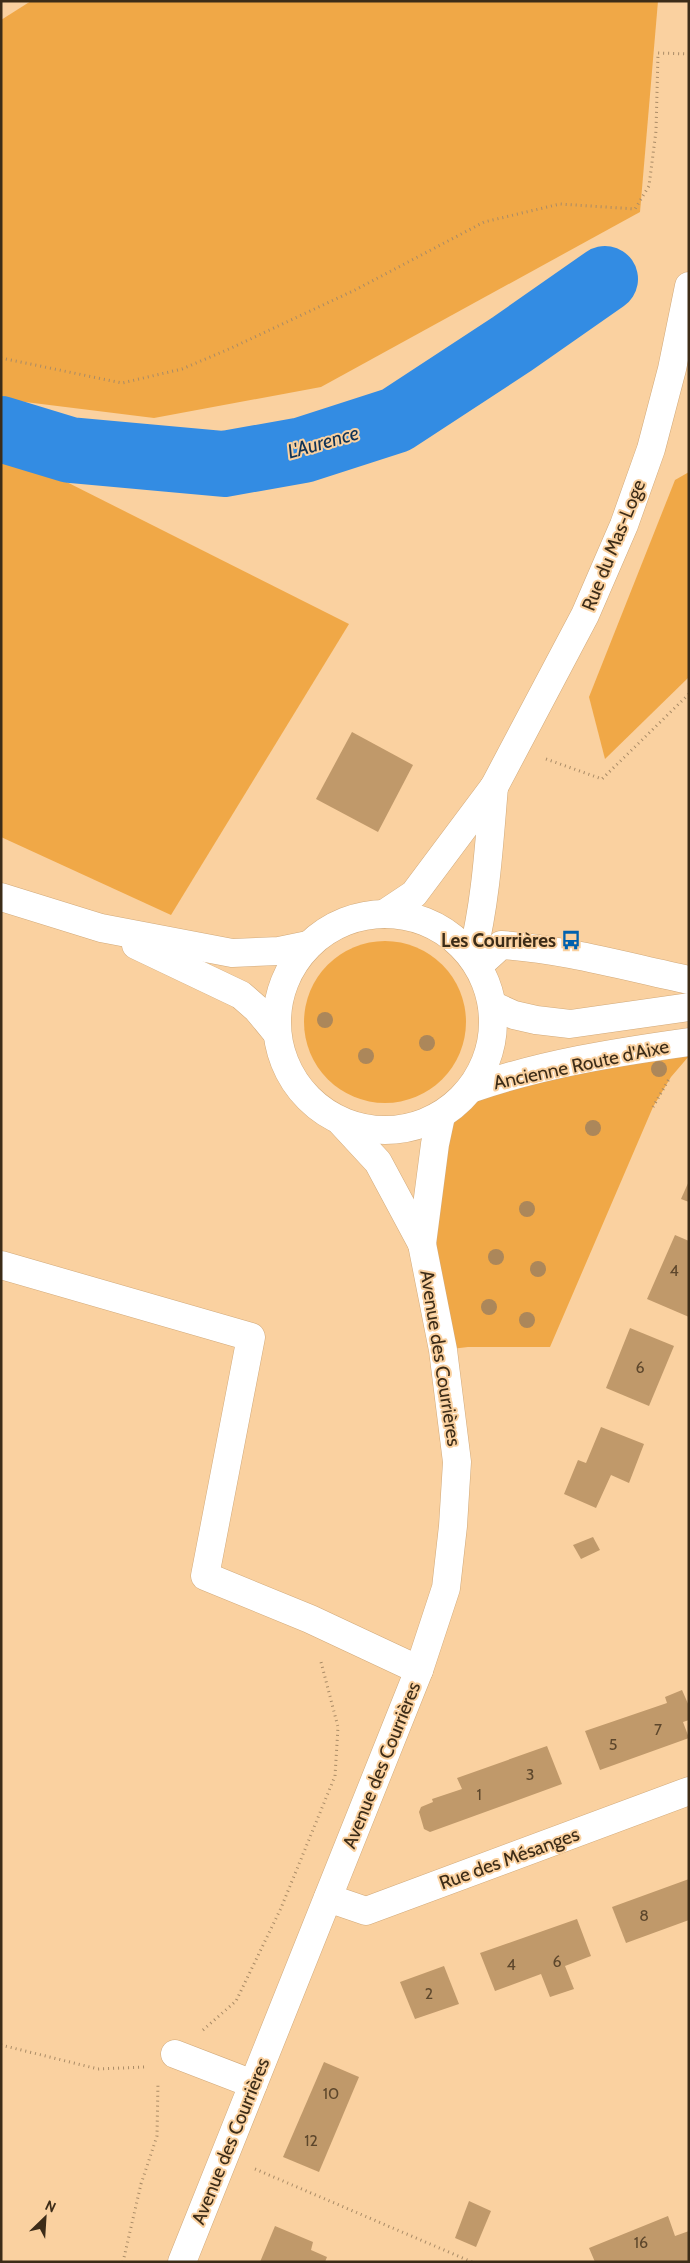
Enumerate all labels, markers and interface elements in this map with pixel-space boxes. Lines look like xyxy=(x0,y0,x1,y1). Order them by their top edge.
water label: L'Aurence xyxy=(284,420,362,464)
street label: Rue du Mas-Loge xyxy=(577,476,650,614)
place label: Les Courrières xyxy=(441,929,556,952)
bus stop icon: Les Courrières xyxy=(560,929,582,951)
street label: Ancienne Route d'Aixe xyxy=(491,1035,671,1094)
house number: 4 xyxy=(669,1261,679,1280)
street label: Avenue des Courrières xyxy=(415,1268,466,1448)
house number: 6 xyxy=(635,1358,645,1377)
street label: Avenue des Courrières xyxy=(337,1678,425,1852)
house number: 7 xyxy=(654,1720,662,1739)
house number: 5 xyxy=(609,1735,617,1754)
house number: 3 xyxy=(526,1765,534,1784)
house number: 1 xyxy=(476,1785,482,1804)
street label: Rue des Mésanges xyxy=(436,1822,582,1894)
house number: 8 xyxy=(639,1906,649,1925)
house number: 6 xyxy=(552,1952,562,1971)
house number: 4 xyxy=(506,1955,516,1974)
house number: 2 xyxy=(425,1984,433,2003)
street label: Avenue des Courrières xyxy=(186,2054,274,2228)
house number: 10 xyxy=(323,2084,339,2103)
house number: 12 xyxy=(304,2131,318,2150)
north arrow xyxy=(20,2193,70,2243)
text: N xyxy=(42,2196,59,2216)
house number: 16 xyxy=(634,2233,648,2252)

